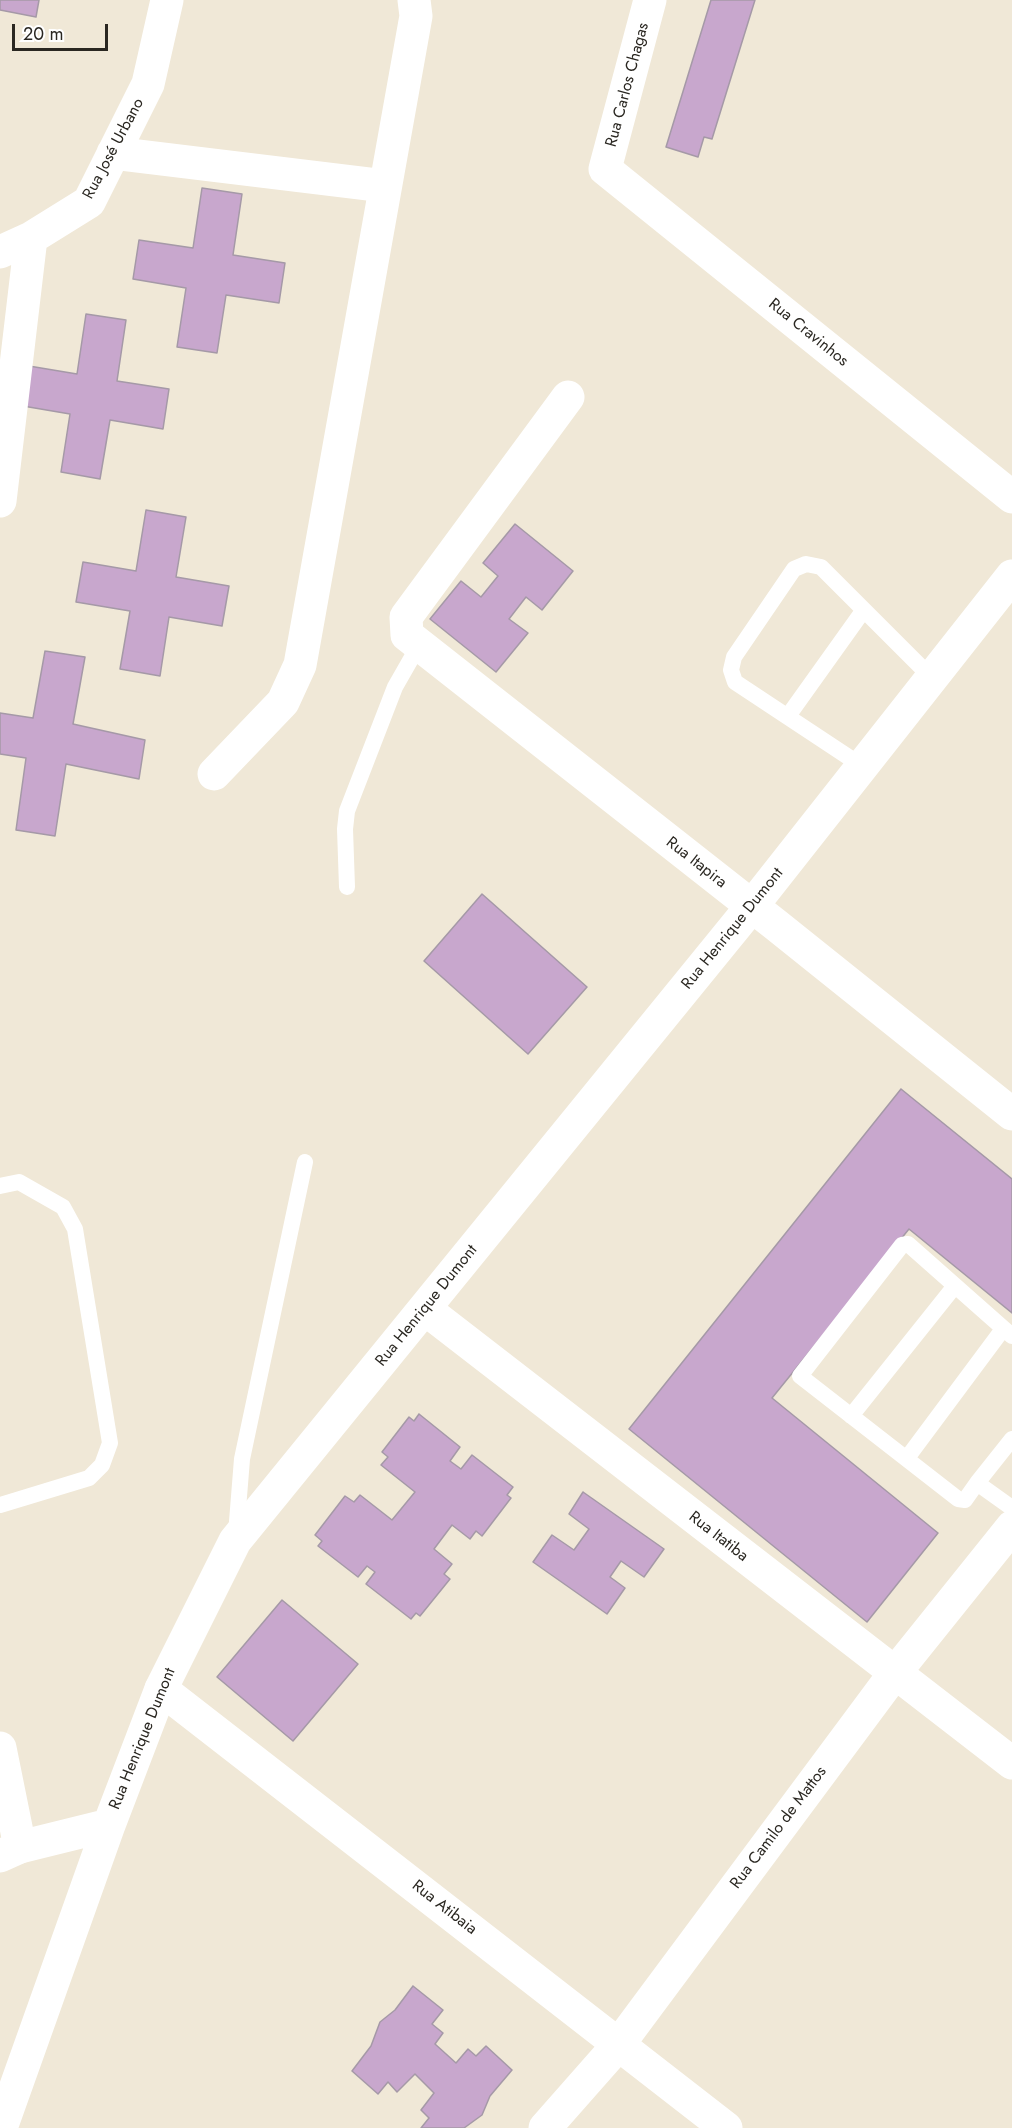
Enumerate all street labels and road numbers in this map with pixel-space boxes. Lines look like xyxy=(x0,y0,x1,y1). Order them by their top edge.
street label: Rua Carlos Chagas xyxy=(602,21,654,149)
street label: Rua José Urbano xyxy=(79,95,149,203)
street label: Rua Cravinhos xyxy=(764,295,852,371)
street label: Rua Itapira xyxy=(662,833,730,893)
street label: Rua Henrique Dumont xyxy=(678,864,788,994)
street label: Rua Henrique Dumont xyxy=(372,1241,482,1371)
street label: Rua Itatiba xyxy=(684,1508,752,1566)
street label: Rua Henrique Dumont xyxy=(106,1665,180,1813)
street label: Rua Camilo de Mattos xyxy=(727,1763,831,1893)
street label: Rua Atibaia xyxy=(408,1877,480,1939)

